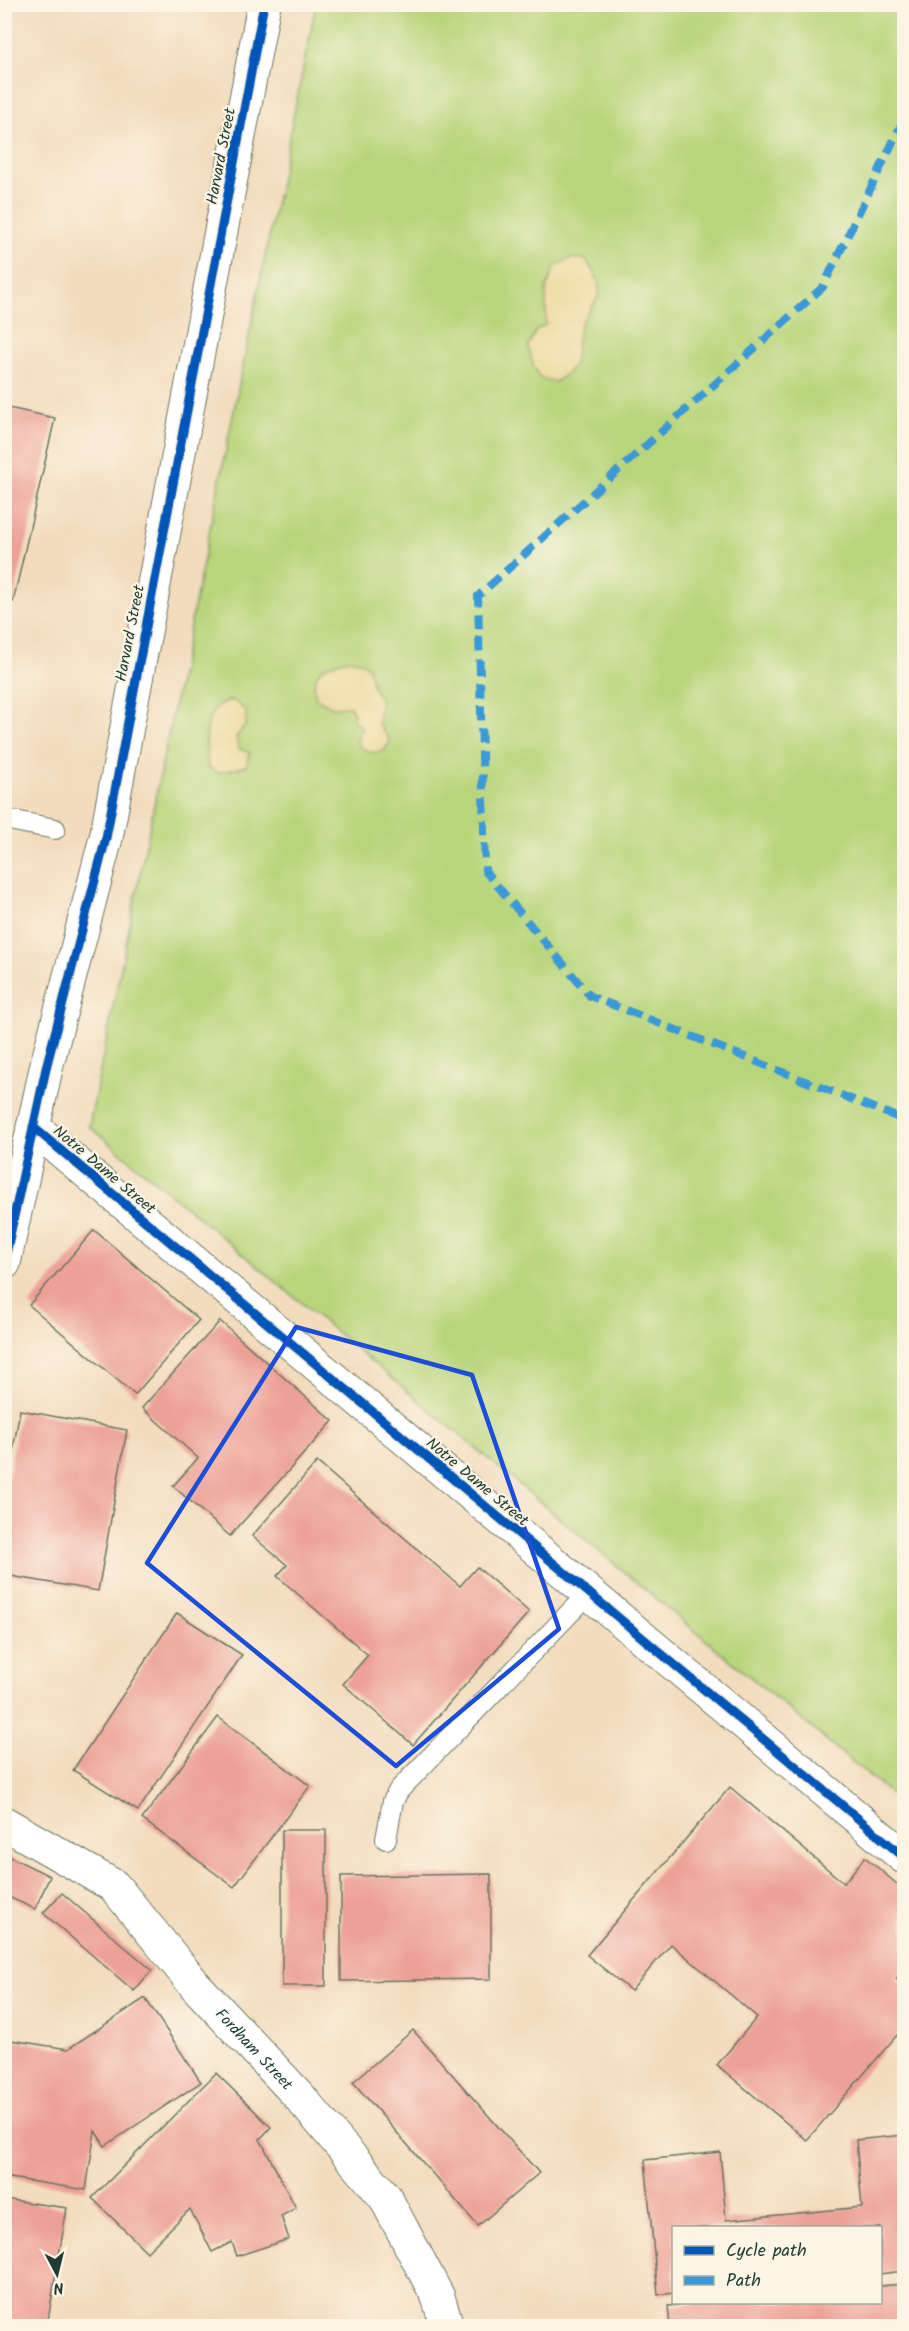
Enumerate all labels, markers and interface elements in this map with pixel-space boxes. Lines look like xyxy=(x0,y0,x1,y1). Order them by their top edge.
street label: Harvard Street xyxy=(200,105,243,207)
street label: Harvard Street xyxy=(109,582,152,684)
street label: Notre Dame Street xyxy=(47,1119,162,1221)
street label: Notre Dame Street xyxy=(420,1431,535,1533)
street label: Fordham Street xyxy=(209,2003,299,2097)
legend xyxy=(672,2226,882,2304)
text: Cycle path xyxy=(726,2237,807,2266)
north arrow xyxy=(27,2244,87,2304)
text: Path xyxy=(726,2267,761,2296)
text: N xyxy=(52,2274,65,2300)

